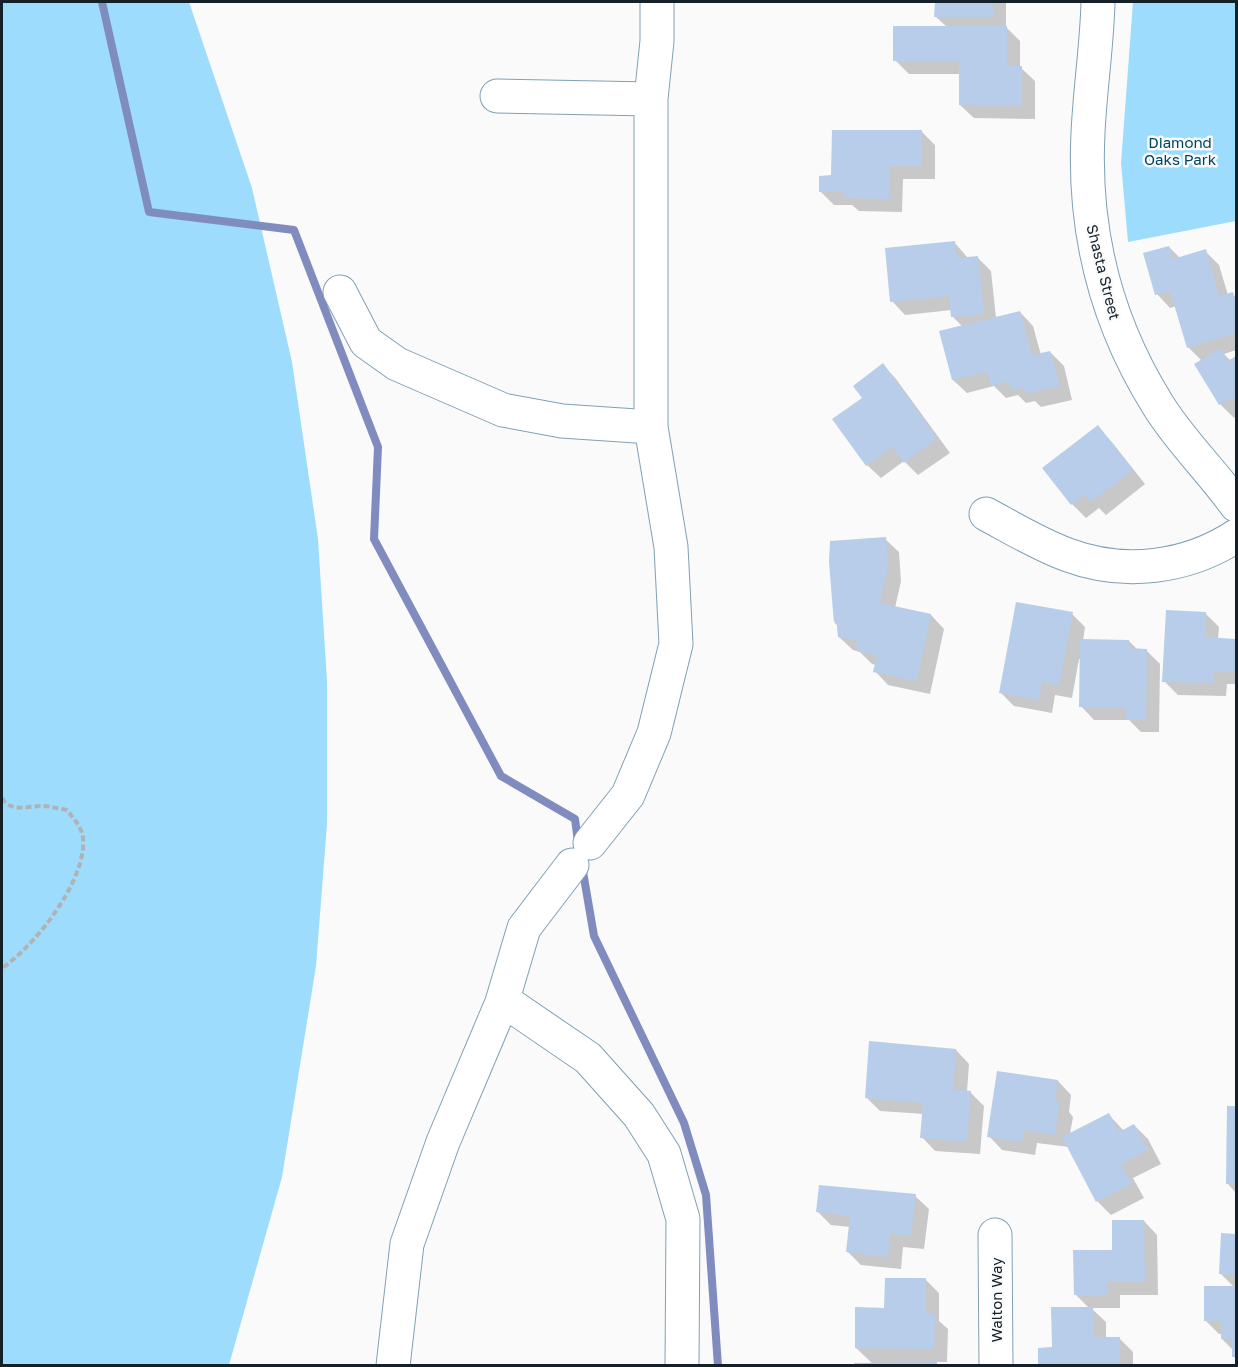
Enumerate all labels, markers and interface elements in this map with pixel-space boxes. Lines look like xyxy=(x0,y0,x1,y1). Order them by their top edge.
park label: Diamond Oaks Park xyxy=(1144,133,1217,168)
street label: Shasta Street xyxy=(1083,222,1125,322)
street label: Walton Way xyxy=(987,1257,1005,1343)

